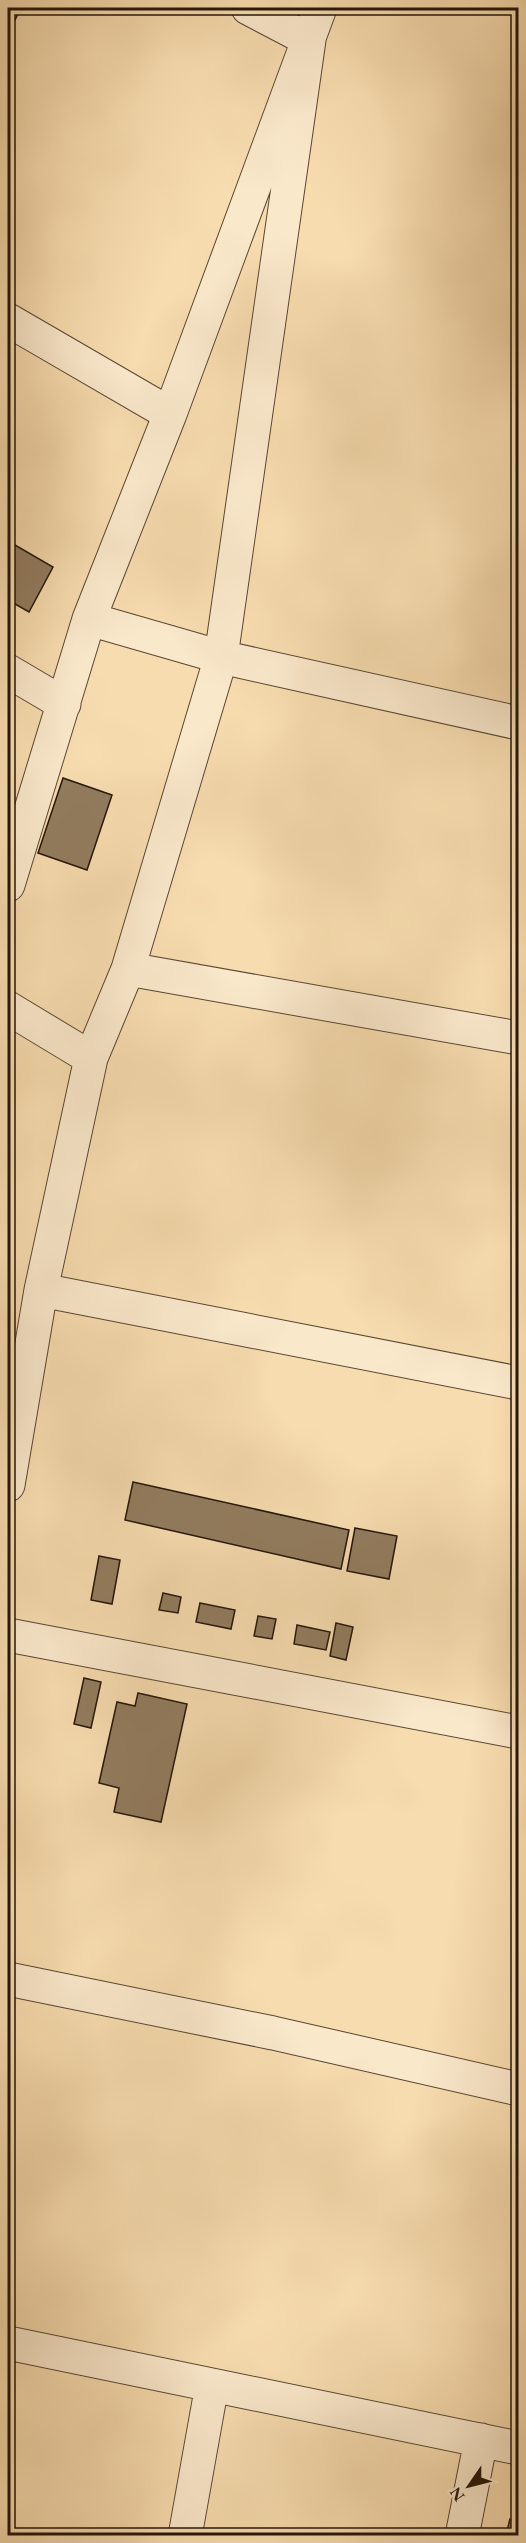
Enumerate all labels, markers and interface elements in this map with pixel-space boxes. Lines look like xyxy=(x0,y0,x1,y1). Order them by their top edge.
north arrow xyxy=(439,2456,499,2516)
text: N xyxy=(445,2483,469,2506)

